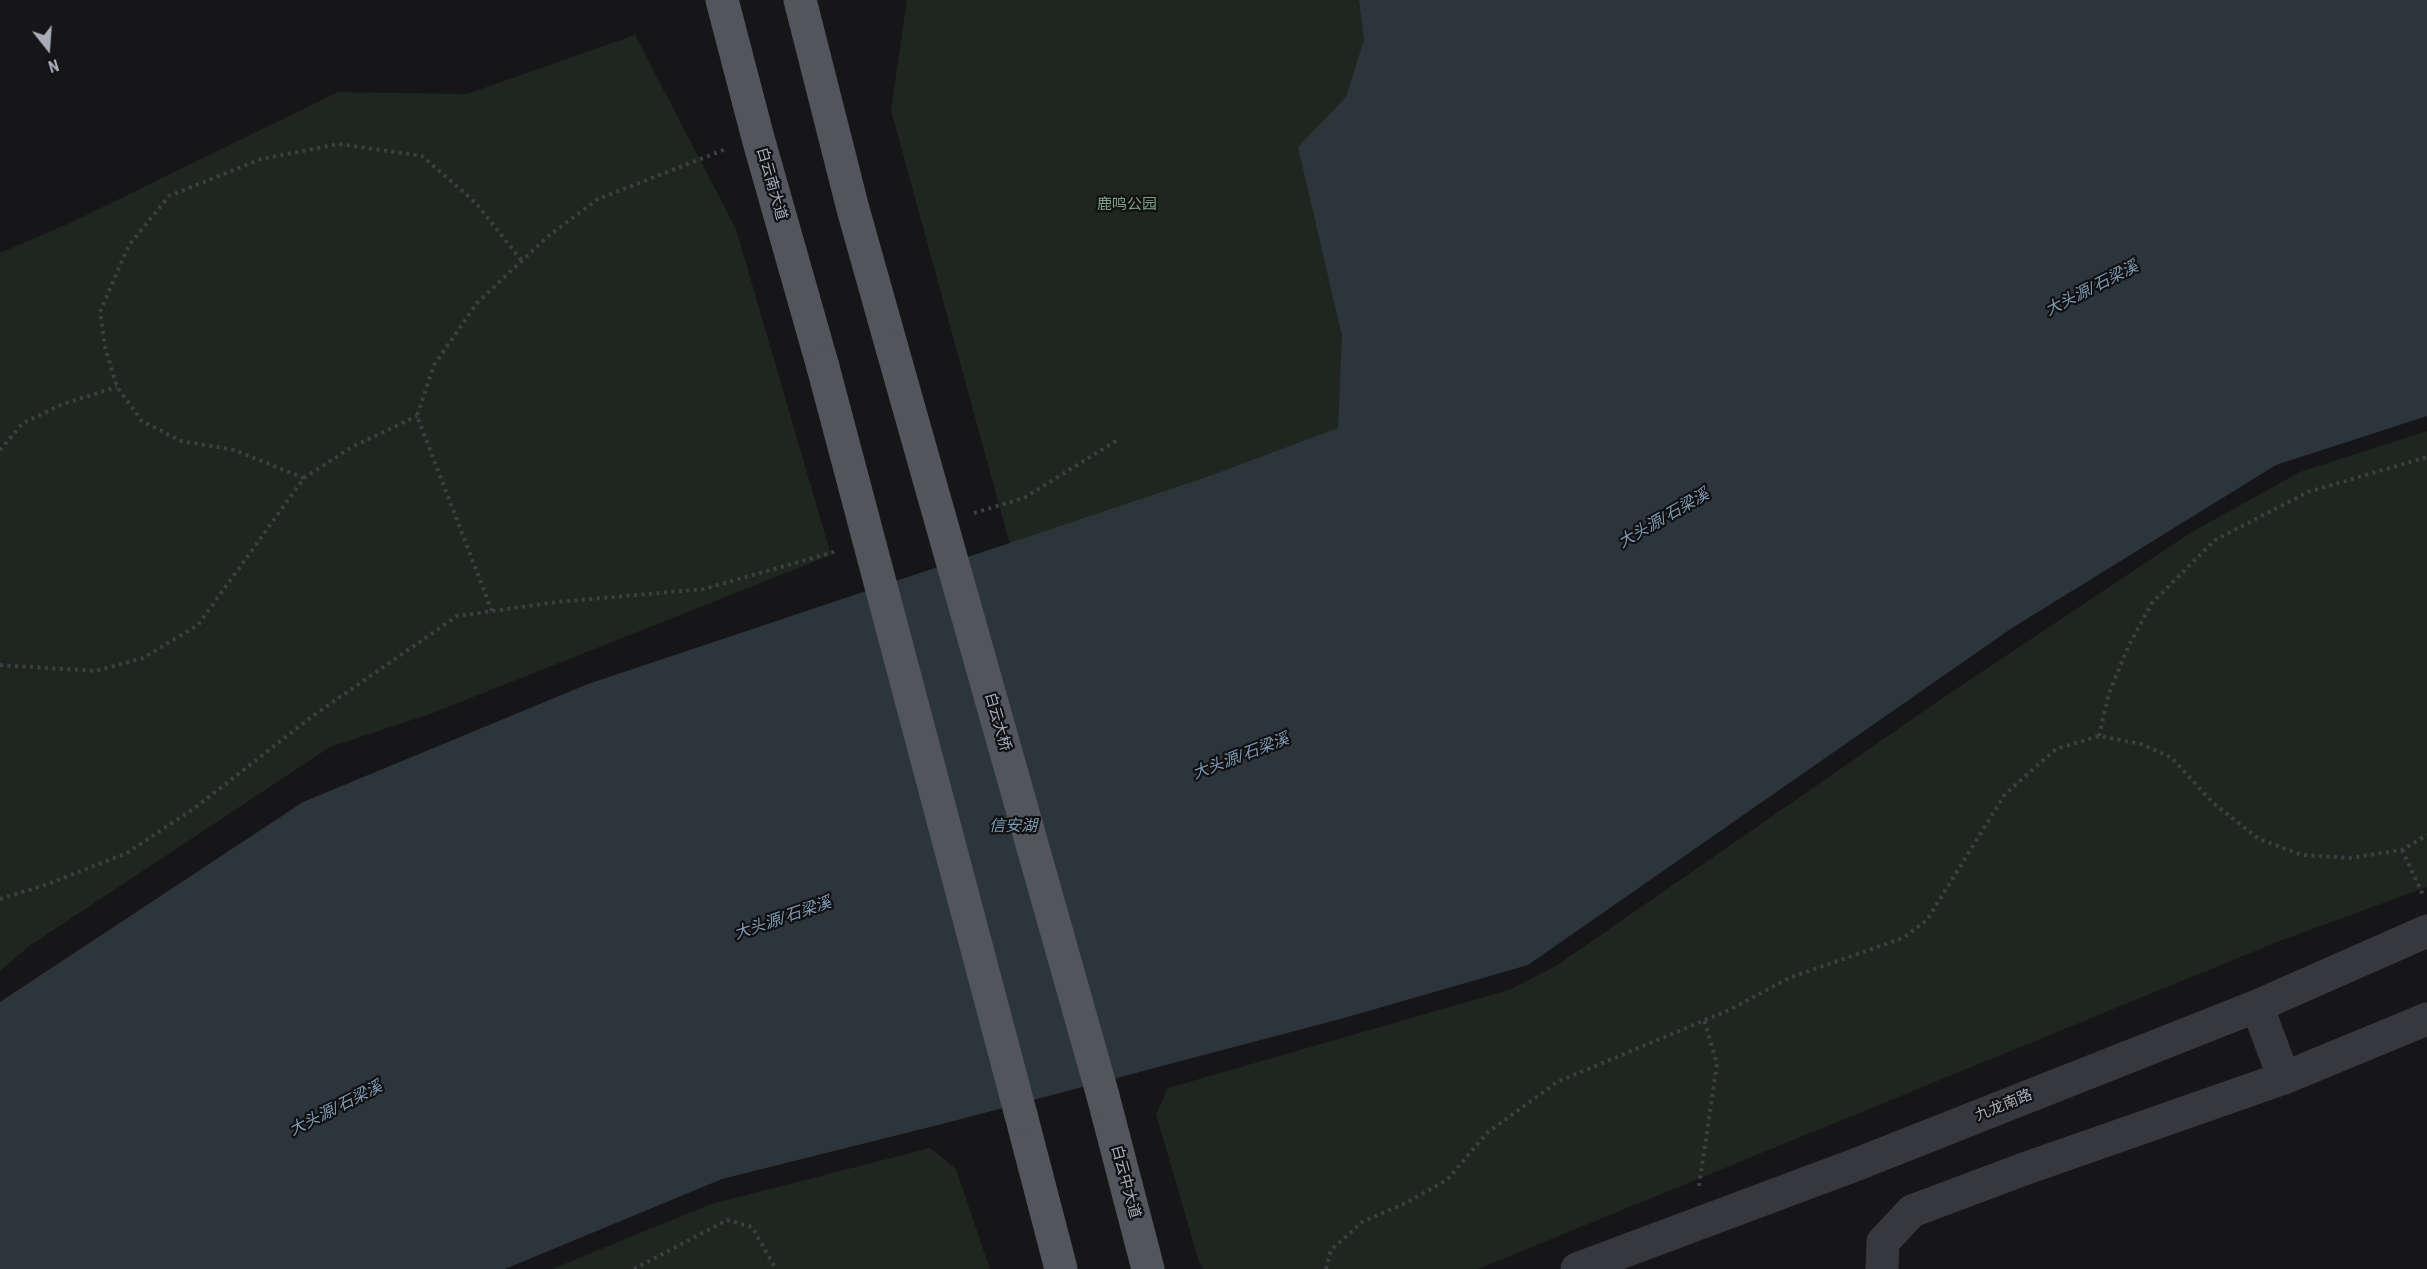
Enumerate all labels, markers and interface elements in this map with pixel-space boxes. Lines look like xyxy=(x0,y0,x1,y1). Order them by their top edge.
north arrow xyxy=(18,18,78,78)
text: N xyxy=(46,55,61,76)
street label: 白云南大道 xyxy=(752,145,790,223)
park label: 鹿鸣公园 xyxy=(1097,196,1157,214)
water label: 大头源/石梁溪 xyxy=(2042,257,2142,321)
water label: 大头源/石梁溪 xyxy=(1615,485,1713,553)
street label: 白云大桥 xyxy=(980,691,1014,753)
water label: 大头源/石梁溪 xyxy=(1190,730,1292,784)
water label: 信安湖 xyxy=(989,817,1037,837)
water label: 大头源/石梁溪 xyxy=(732,893,834,945)
water label: 大头源/石梁溪 xyxy=(286,1077,386,1141)
street label: 九龙南路 xyxy=(1973,1086,2035,1126)
street label: 白云中大道 xyxy=(1107,1143,1143,1221)

